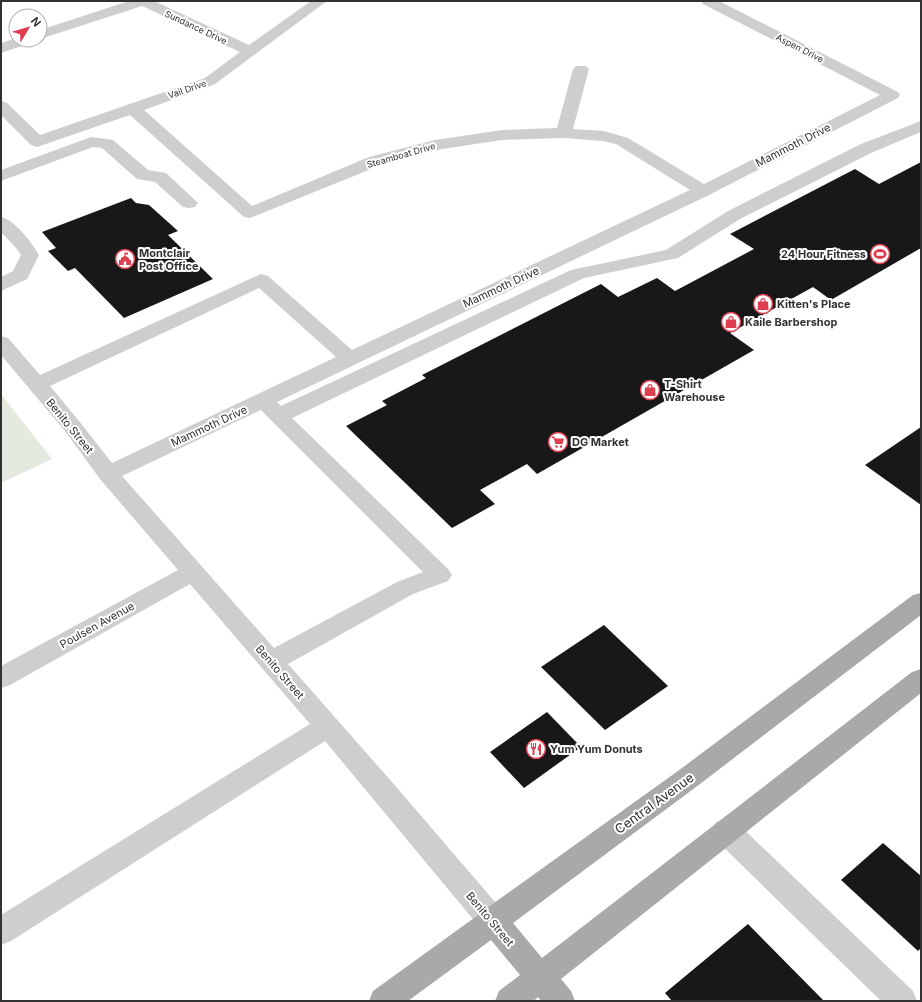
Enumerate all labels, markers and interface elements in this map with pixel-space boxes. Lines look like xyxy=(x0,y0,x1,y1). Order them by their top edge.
north arrow xyxy=(8,8,48,48)
street label: Sundance Drive xyxy=(163,8,229,46)
text: N xyxy=(28,14,44,29)
street label: Aspen Drive xyxy=(774,31,826,65)
street label: Vail Drive xyxy=(166,77,208,101)
street label: Mammoth Drive xyxy=(753,120,833,170)
street label: Steamboat Drive xyxy=(365,140,437,170)
sports icon: 24 Hour Fitness xyxy=(869,243,891,265)
place label: Montclair Post Office xyxy=(139,246,199,273)
place label: 24 Hour Fitness xyxy=(781,247,866,261)
public building icon: Montclair Post Office xyxy=(114,248,136,270)
street label: Mammoth Drive xyxy=(461,263,541,311)
shop icon: Kitten's Place xyxy=(752,293,774,315)
place label: Kitten's Place xyxy=(777,297,851,311)
shop icon: Kaile Barbershop xyxy=(720,311,742,333)
place label: Kaile Barbershop xyxy=(745,315,837,329)
place label: T-Shirt Warehouse xyxy=(664,377,726,404)
shop icon: T-Shirt Warehouse xyxy=(639,379,661,401)
street label: Benito Street xyxy=(43,396,97,457)
street label: Mammoth Drive xyxy=(169,402,249,450)
supermarket icon: DG Market xyxy=(547,431,569,453)
place label: DG Market xyxy=(572,435,629,449)
street label: Poulsen Avenue xyxy=(57,599,137,651)
street label: Benito Street xyxy=(253,642,308,702)
restaurant icon: Yum Yum Donuts xyxy=(525,738,547,760)
place label: Yum Yum Donuts xyxy=(550,742,643,756)
street label: Central Avenue xyxy=(611,769,697,837)
street label: Benito Street xyxy=(463,889,517,949)

